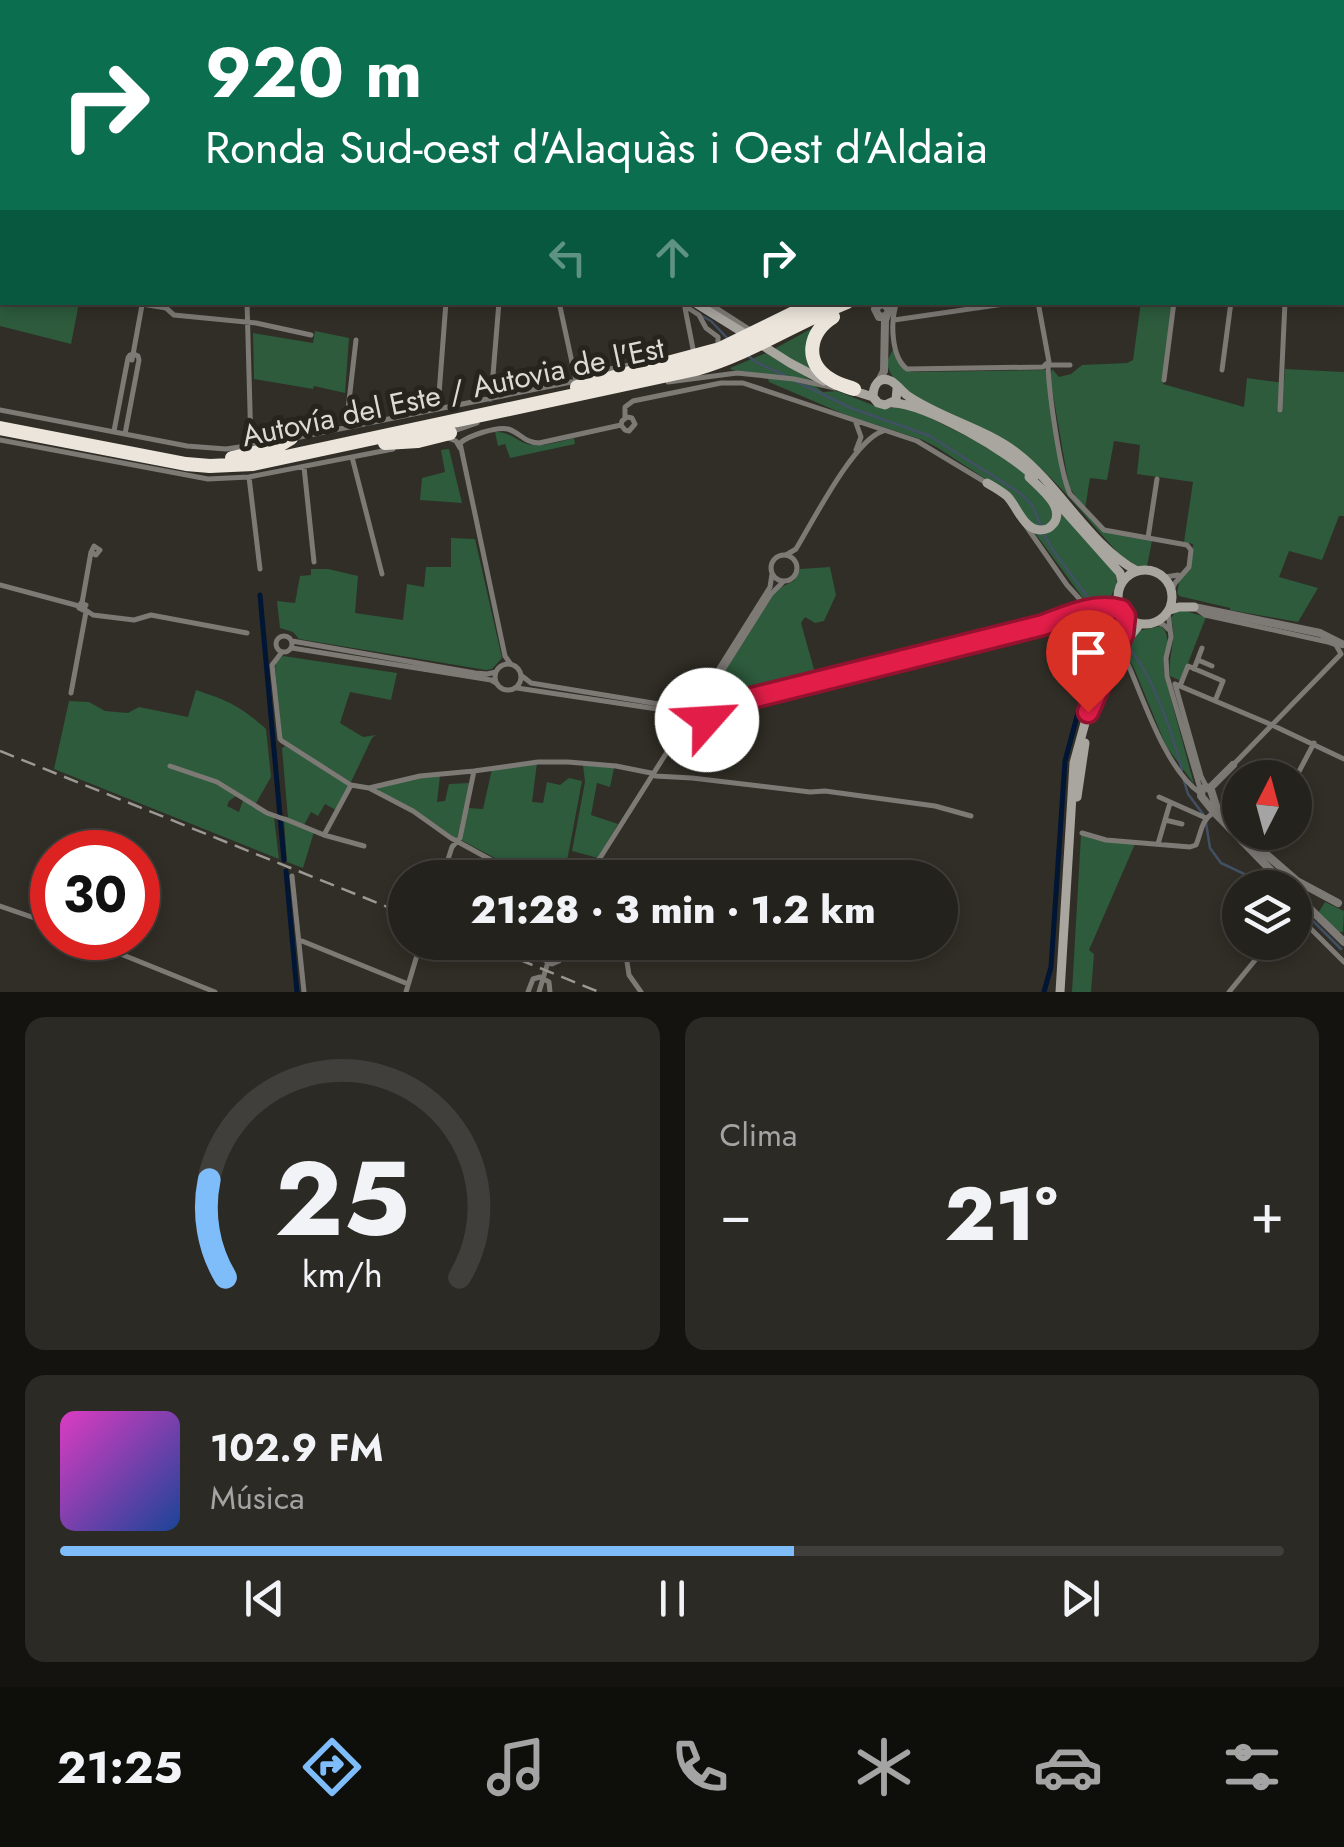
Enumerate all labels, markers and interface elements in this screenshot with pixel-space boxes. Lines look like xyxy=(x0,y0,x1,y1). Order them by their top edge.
text: 920 m xyxy=(205,22,423,123)
icon: right xyxy=(40,40,170,170)
text: Ronda Sud-oest d'Alaquàs i Oest d'Aldaia xyxy=(205,115,988,180)
icon: left xyxy=(540,230,595,285)
icon: ahead xyxy=(645,230,700,285)
icon: right xyxy=(750,230,805,285)
street label: Autovía del Este / Autovia de l'Est xyxy=(238,326,669,457)
pin xyxy=(1046,610,1131,713)
icon: arrive xyxy=(1061,625,1116,680)
position arrow xyxy=(655,668,759,772)
north arrow xyxy=(1222,760,1312,850)
map controls xyxy=(1222,760,1312,960)
speed limit sign: 30 xyxy=(30,830,160,960)
button: layers xyxy=(1222,870,1312,960)
text: 21:28 · 3 min · 1.2 km xyxy=(470,882,876,937)
text: Clima xyxy=(720,1112,797,1158)
text: 25 xyxy=(275,1124,410,1274)
text: 21° xyxy=(944,1160,1058,1268)
text: − xyxy=(720,1174,752,1254)
text: + xyxy=(1250,1174,1284,1254)
text: km/h xyxy=(302,1249,383,1300)
text: 102.9 FM xyxy=(210,1420,383,1475)
text: Música xyxy=(210,1475,305,1521)
icon: previous xyxy=(237,1571,292,1626)
icon: pause xyxy=(645,1571,700,1626)
icon: next xyxy=(1053,1571,1108,1626)
icon: directions xyxy=(297,1732,367,1802)
icon: music xyxy=(481,1732,551,1802)
icon: phone xyxy=(665,1732,735,1802)
icon: climate xyxy=(849,1732,919,1802)
icon: car xyxy=(1033,1732,1103,1802)
icon: filters xyxy=(1217,1732,1287,1802)
text: 21:25 xyxy=(57,1735,183,1800)

